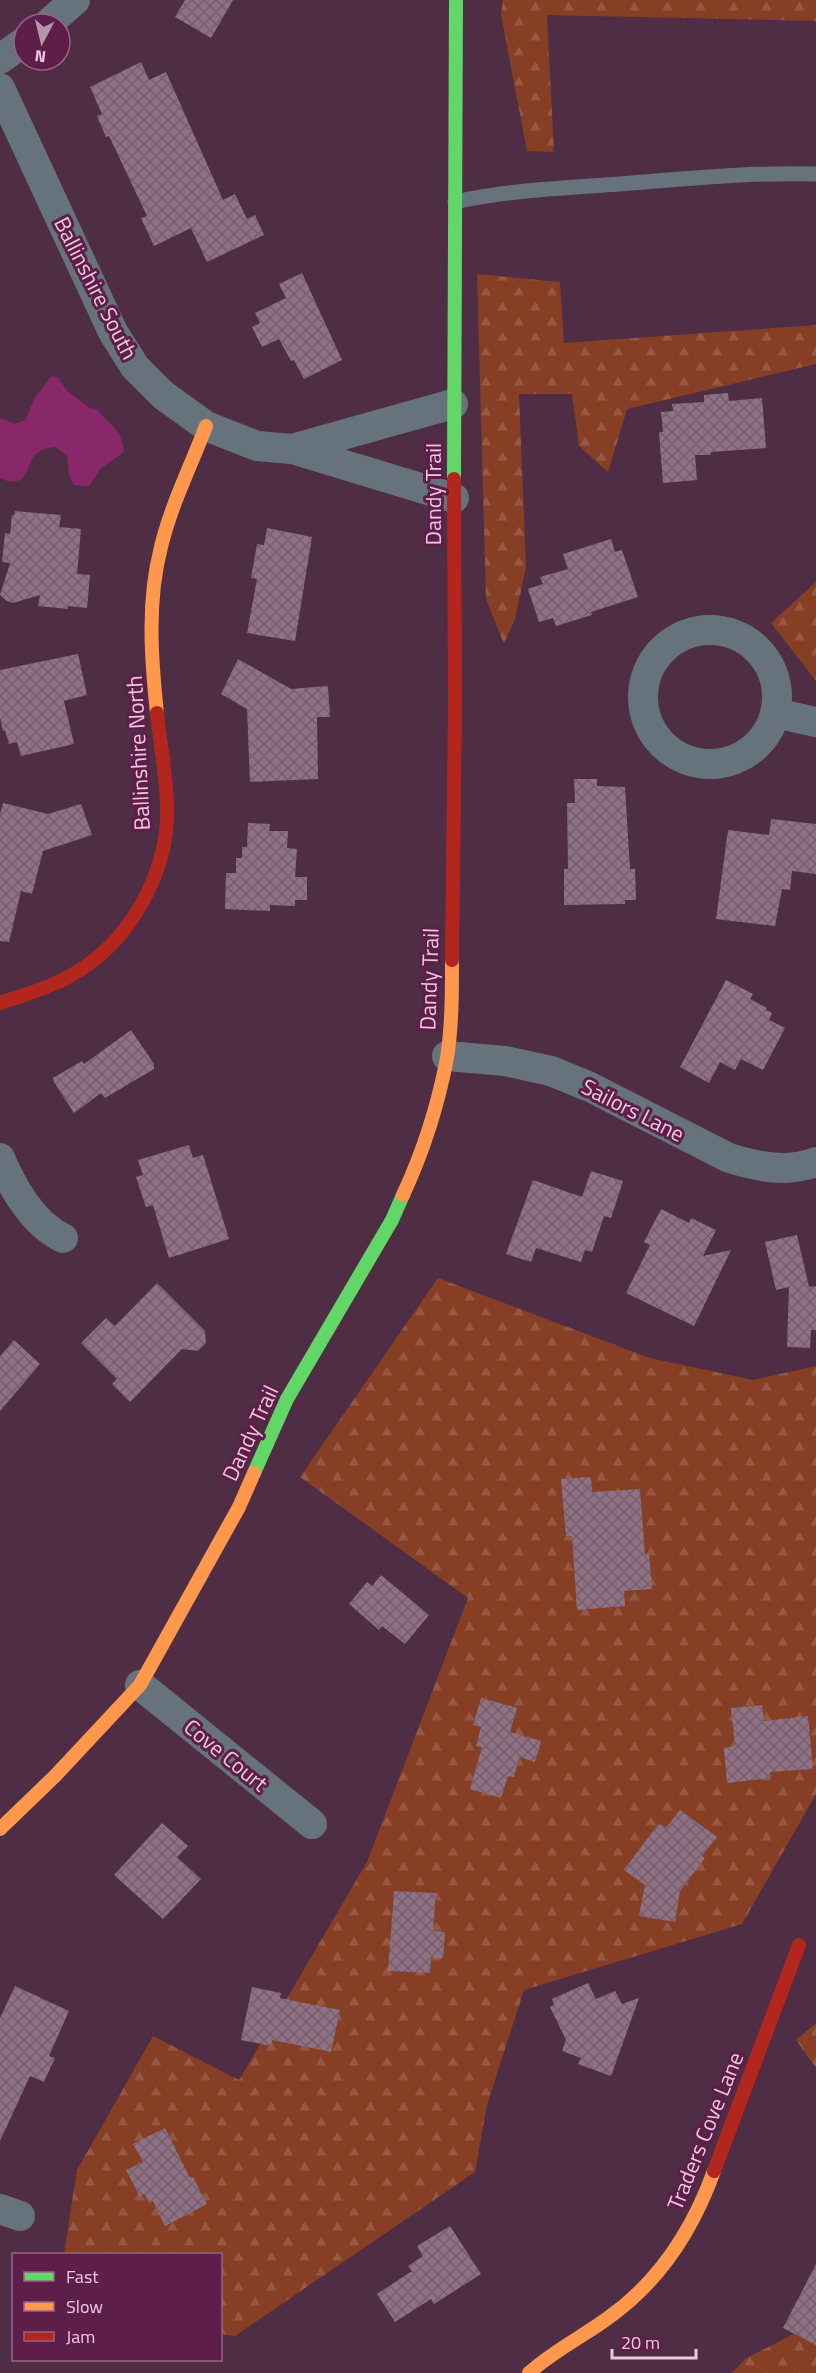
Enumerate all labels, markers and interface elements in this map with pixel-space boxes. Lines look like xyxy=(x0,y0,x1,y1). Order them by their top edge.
north arrow xyxy=(12,12,72,72)
text: N xyxy=(33,44,47,69)
street label: Ballinshire South xyxy=(45,211,147,365)
street label: Dandy Trail xyxy=(416,443,450,545)
street label: Ballinshire North xyxy=(117,675,159,831)
street label: Dandy Trail xyxy=(410,927,448,1031)
street label: Sailors Lane xyxy=(576,1070,690,1150)
street label: Dandy Trail xyxy=(213,1379,287,1487)
street label: Cove Court xyxy=(176,1710,276,1800)
street label: Traders Cove Lane xyxy=(658,2047,752,2215)
legend xyxy=(12,2253,222,2361)
text: Fast xyxy=(66,2263,99,2290)
text: Slow xyxy=(66,2293,103,2320)
scale bar xyxy=(612,2322,696,2360)
text: Jam xyxy=(66,2323,95,2350)
text: 20 m xyxy=(621,2329,660,2356)

